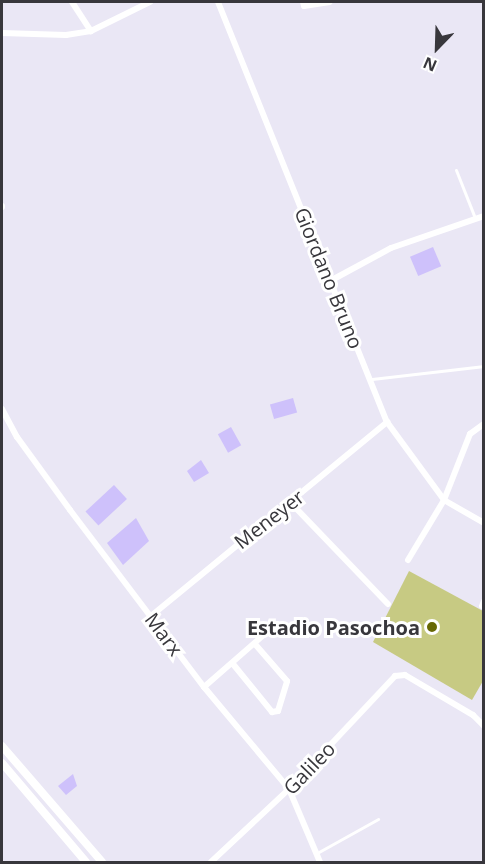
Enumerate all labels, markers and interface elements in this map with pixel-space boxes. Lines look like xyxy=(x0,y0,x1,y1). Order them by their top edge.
north arrow xyxy=(407,18,467,78)
text: N xyxy=(420,52,440,77)
street label: Giordano Bruno xyxy=(290,204,368,352)
street label: Meneyer xyxy=(229,484,309,554)
street label: Marx xyxy=(140,608,188,660)
place label: Estadio Pasochoa xyxy=(247,615,420,639)
marker: Estadio Pasochoa xyxy=(425,620,439,634)
street label: Galileo xyxy=(278,737,340,799)

